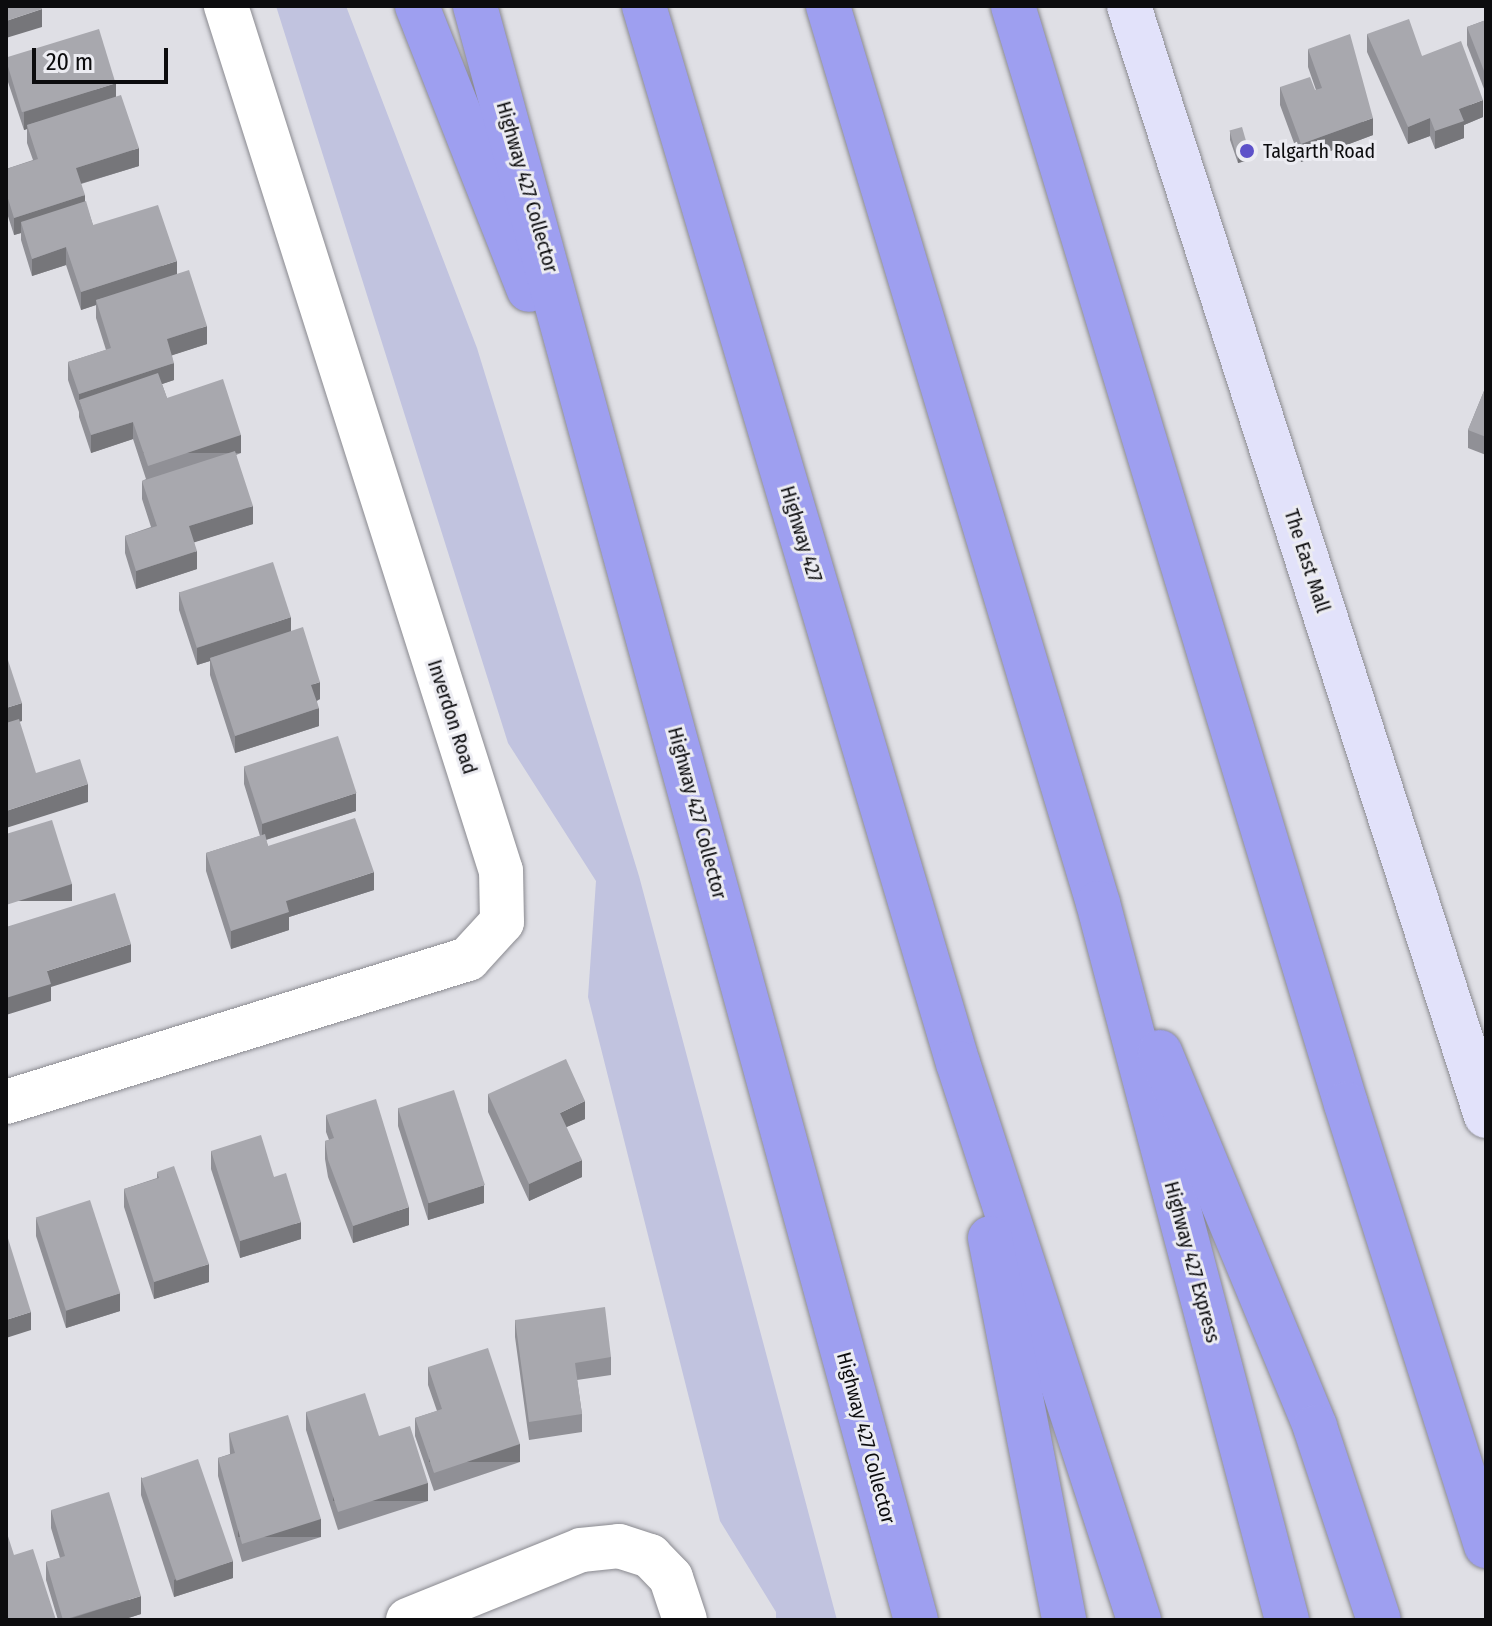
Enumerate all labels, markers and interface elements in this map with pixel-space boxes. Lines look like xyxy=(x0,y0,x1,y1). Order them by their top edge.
scale bar xyxy=(36,32,172,82)
text: 20 m xyxy=(46,48,93,76)
street label: Highway 427 Collector xyxy=(491,99,563,275)
place label: Talgarth Road xyxy=(1263,139,1375,163)
marker: Talgarth Road xyxy=(1238,142,1256,160)
street label: Highway 427 xyxy=(775,483,827,585)
street label: The East Mall xyxy=(1279,506,1335,616)
street label: Inverdon Road xyxy=(422,657,482,777)
street label: Highway 427 Collector xyxy=(663,724,731,902)
street label: Highway 427 Express xyxy=(1159,1179,1225,1345)
street label: Highway 427 Collector xyxy=(832,1349,900,1527)

